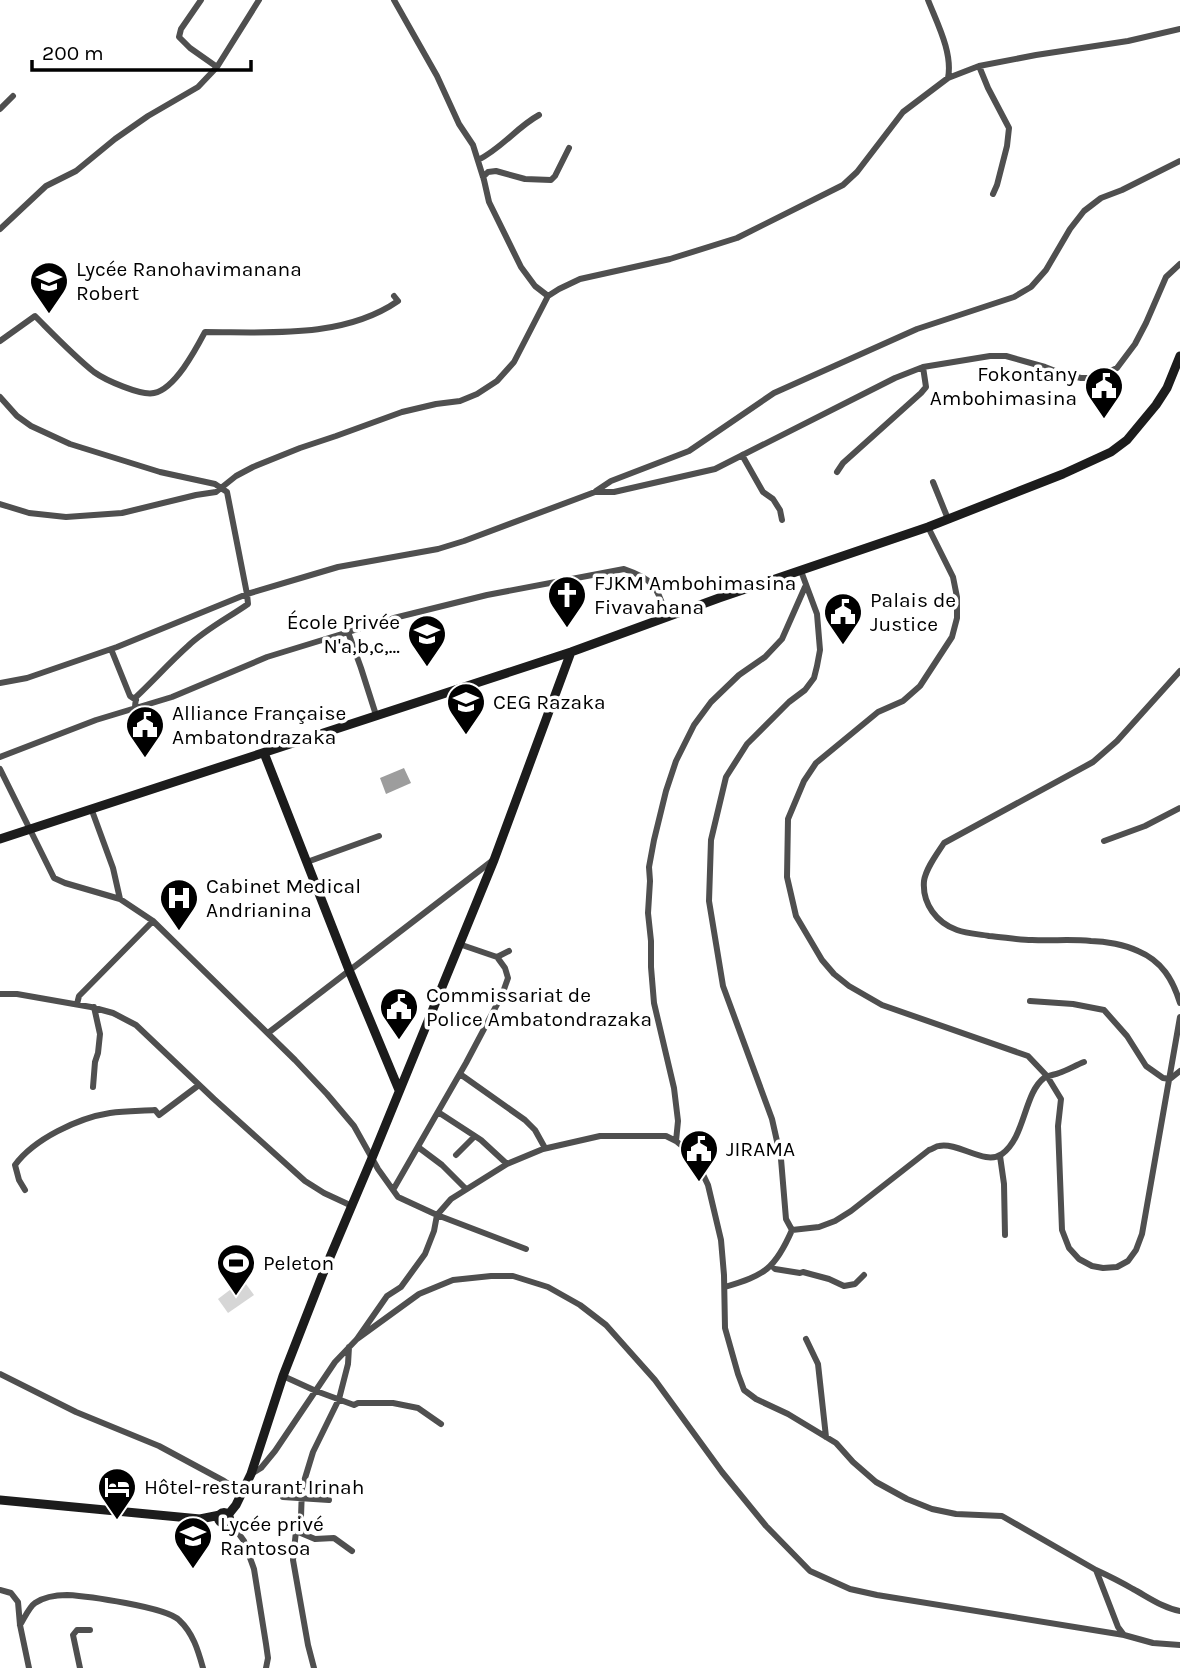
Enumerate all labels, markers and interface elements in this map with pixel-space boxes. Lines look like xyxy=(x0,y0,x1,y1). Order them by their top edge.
scale bar xyxy=(32,28,250,72)
text: 200 m xyxy=(42,41,104,65)
place label: Lycée Ranohavimanana Robert xyxy=(76,257,302,305)
school or university icon: Lycée Ranohavimanana Robert xyxy=(28,260,70,315)
place label: Fokontany Ambohimasina xyxy=(930,362,1077,410)
public building icon: Fokontany Ambohimasina xyxy=(1083,365,1125,420)
place label: FJKM Ambohimasina Fivavahana xyxy=(594,571,796,619)
church icon: FJKM Ambohimasina Fivavahana xyxy=(546,574,588,629)
place label: Palais de Justice xyxy=(870,588,956,636)
public building icon: Palais de Justice xyxy=(822,591,864,646)
place label: École Privée N'a,b,c,... xyxy=(287,610,400,658)
school or university icon: École Privée N'a,b,c,... xyxy=(406,613,448,668)
school or university icon: CEG Razaka xyxy=(445,681,487,736)
place label: CEG Razaka xyxy=(493,690,606,714)
place label: Alliance Française Ambatondrazaka xyxy=(172,701,346,749)
public building icon: Alliance Française Ambatondrazaka xyxy=(124,704,166,759)
place label: Cabinet Medical Andrianina xyxy=(206,874,361,922)
hospital icon: Cabinet Medical Andrianina xyxy=(158,877,200,932)
place label: Commissariat de Police Ambatondrazaka xyxy=(426,983,652,1031)
public building icon: Commissariat de Police Ambatondrazaka xyxy=(378,986,420,1041)
public building icon: JIRAMA xyxy=(678,1128,720,1183)
place label: JIRAMA xyxy=(726,1137,795,1161)
sports icon: Peleton xyxy=(215,1242,257,1297)
place label: Peleton xyxy=(263,1251,334,1275)
hotel icon: Hôtel-restaurant Irinah xyxy=(96,1466,138,1521)
place label: Hôtel-restaurant Irinah xyxy=(144,1475,364,1499)
place label: Lycée privé Rantosoa xyxy=(220,1512,324,1560)
school or university icon: Lycée privé Rantosoa xyxy=(172,1515,214,1570)

